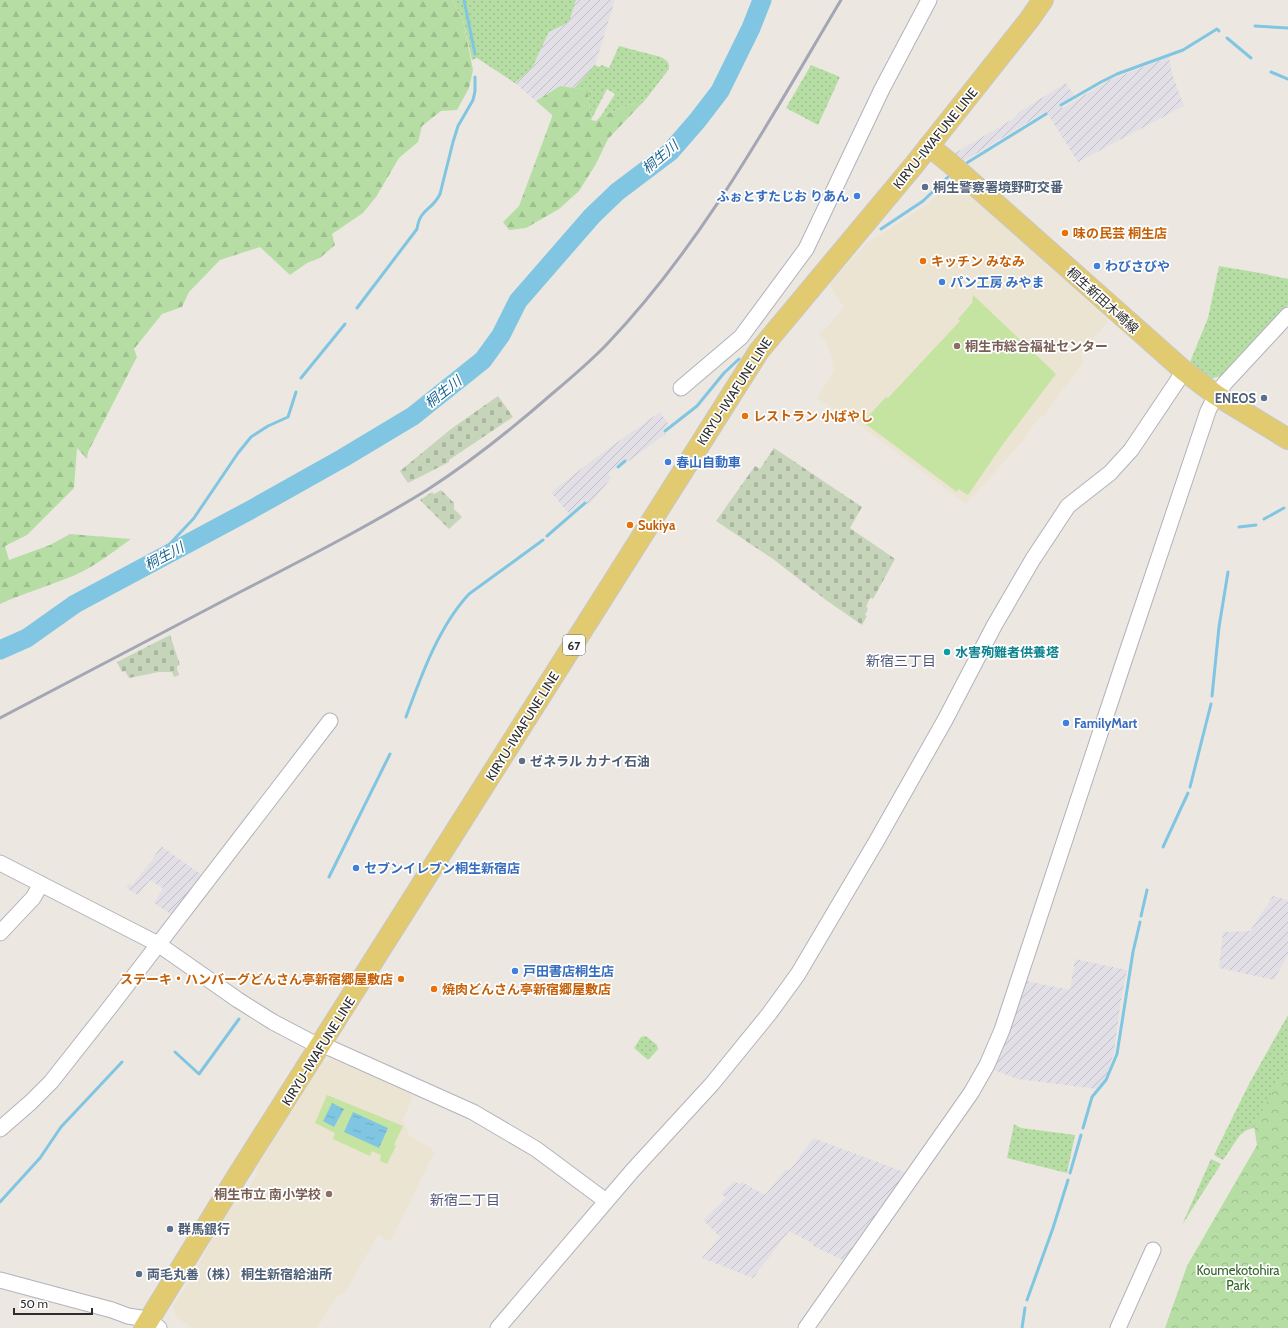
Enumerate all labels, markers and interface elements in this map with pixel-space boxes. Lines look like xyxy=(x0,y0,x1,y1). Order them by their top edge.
street label: KIRYU-IWAFUNE LINE xyxy=(889,84,981,192)
water label: 桐生川 xyxy=(638,135,683,177)
place label: 桐生警察署境野町交番 xyxy=(933,179,1063,195)
marker: 桐生警察署境野町交番 xyxy=(920,182,930,192)
place label: ふぉとすたじお りあん xyxy=(716,188,849,204)
marker: ふぉとすたじお りあん xyxy=(852,191,862,201)
place label: 味の民芸 桐生店 xyxy=(1073,225,1167,241)
marker: 味の民芸 桐生店 xyxy=(1060,228,1070,238)
place label: キッチン みなみ xyxy=(931,253,1025,269)
marker: キッチン みなみ xyxy=(918,256,928,266)
place label: わびさびや xyxy=(1105,258,1170,274)
marker: わびさびや xyxy=(1092,261,1102,271)
street label: 桐生新田木崎線 xyxy=(1064,264,1142,336)
place label: パン工房 みやま xyxy=(950,274,1045,290)
marker: パン工房 みやま xyxy=(937,277,947,287)
street label: KIRYU-IWAFUNE LINE xyxy=(693,334,775,448)
place label: 桐生市総合福祉センター xyxy=(965,338,1108,354)
marker: 桐生市総合福祉センター xyxy=(952,341,962,351)
water label: 桐生川 xyxy=(421,371,467,412)
place label: ENEOS xyxy=(1215,390,1256,406)
marker: ENEOS xyxy=(1259,393,1269,403)
place label: レストラン 小ばやし xyxy=(753,408,873,424)
marker: レストラン 小ばやし xyxy=(740,411,750,421)
place label: 春山自動車 xyxy=(676,454,741,470)
marker: 春山自動車 xyxy=(663,457,673,467)
place label: Sukiya xyxy=(638,517,676,533)
marker: Sukiya xyxy=(625,520,635,530)
water label: 桐生川 xyxy=(141,537,189,574)
road number: 67 xyxy=(563,635,585,655)
place label: 水害殉難者供養塔 xyxy=(955,644,1059,660)
marker: 水害殉難者供養塔 xyxy=(942,647,952,657)
district label: 新宿三丁目 xyxy=(866,652,936,670)
street label: KIRYU-IWAFUNE LINE xyxy=(482,669,562,783)
place label: FamilyMart xyxy=(1074,715,1138,731)
marker: FamilyMart xyxy=(1061,718,1071,728)
place label: ゼネラル カナイ石油 xyxy=(530,753,650,769)
marker: ゼネラル カナイ石油 xyxy=(517,756,527,766)
place label: セブンイレブン桐生新宿店 xyxy=(364,860,520,876)
marker: セブンイレブン桐生新宿店 xyxy=(351,863,361,873)
place label: 戸田書店桐生店 xyxy=(523,963,614,979)
marker: 戸田書店桐生店 xyxy=(510,966,520,976)
place label: ステーキ・ハンバーグどんさん亭新宿郷屋敷店 xyxy=(120,971,393,987)
marker: ステーキ・ハンバーグどんさん亭新宿郷屋敷店 xyxy=(396,974,406,984)
place label: 焼肉どんさん亭新宿郷屋敷店 xyxy=(442,981,611,997)
marker: 焼肉どんさん亭新宿郷屋敷店 xyxy=(429,984,439,994)
street label: KIRYU-IWAFUNE LINE xyxy=(278,994,358,1108)
place label: 桐生市立 南小学校 xyxy=(214,1186,321,1202)
marker: 桐生市立 南小学校 xyxy=(324,1189,334,1199)
district label: 新宿二丁目 xyxy=(430,1191,500,1209)
place label: 群馬銀行 xyxy=(178,1221,230,1237)
marker: 群馬銀行 xyxy=(165,1224,175,1234)
park label: Koumekotohira Park xyxy=(1196,1262,1280,1293)
place label: 両毛丸善（株） 桐生新宿給油所 xyxy=(147,1266,332,1282)
marker: 両毛丸善（株） 桐生新宿給油所 xyxy=(134,1269,144,1279)
scale bar xyxy=(14,1290,92,1316)
text: 50 m xyxy=(20,1296,48,1311)

